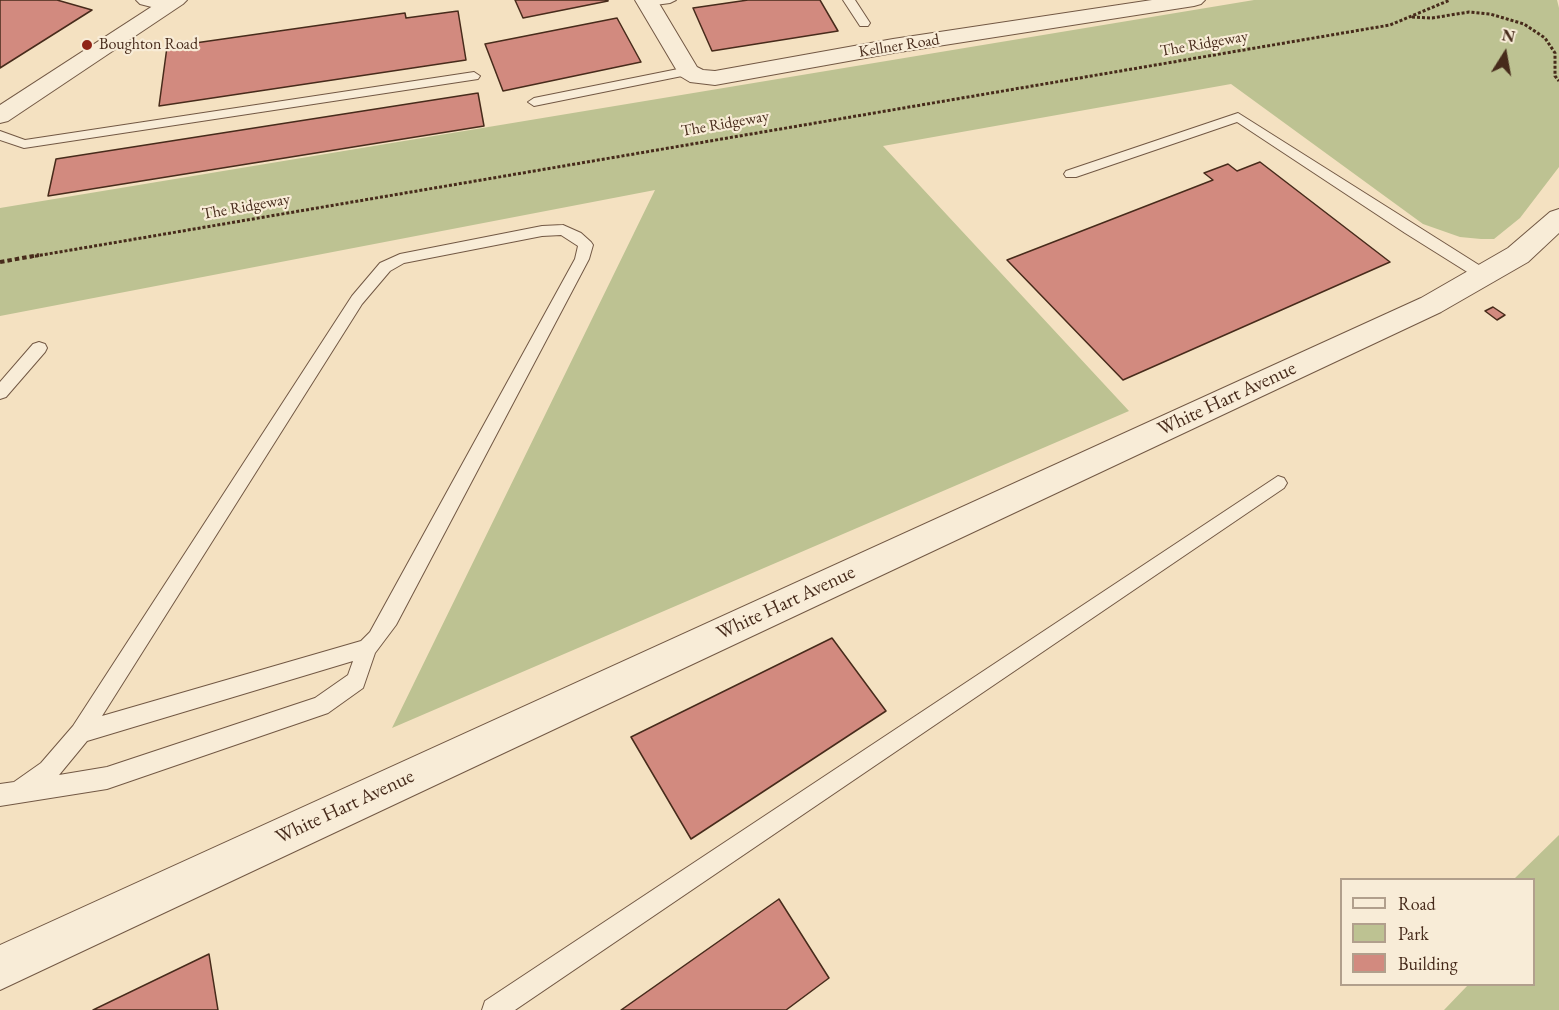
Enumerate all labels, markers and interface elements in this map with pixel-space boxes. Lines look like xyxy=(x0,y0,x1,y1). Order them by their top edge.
north arrow xyxy=(1475,24,1535,84)
text: N xyxy=(1500,24,1517,47)
street label: The Ridgeway xyxy=(1159,27,1249,61)
street label: Kellner Road xyxy=(857,30,941,62)
place label: Boughton Road xyxy=(99,35,198,55)
marker: Boughton Road xyxy=(80,38,94,52)
street label: The Ridgeway xyxy=(680,107,770,141)
street label: The Ridgeway xyxy=(201,190,291,224)
street label: White Hart Avenue xyxy=(1154,356,1300,442)
street label: White Hart Avenue xyxy=(713,560,859,646)
street label: White Hart Avenue xyxy=(272,764,418,850)
legend xyxy=(1340,878,1535,986)
text: Road xyxy=(1398,892,1436,915)
text: Park xyxy=(1398,922,1429,945)
text: Building xyxy=(1398,952,1458,975)

